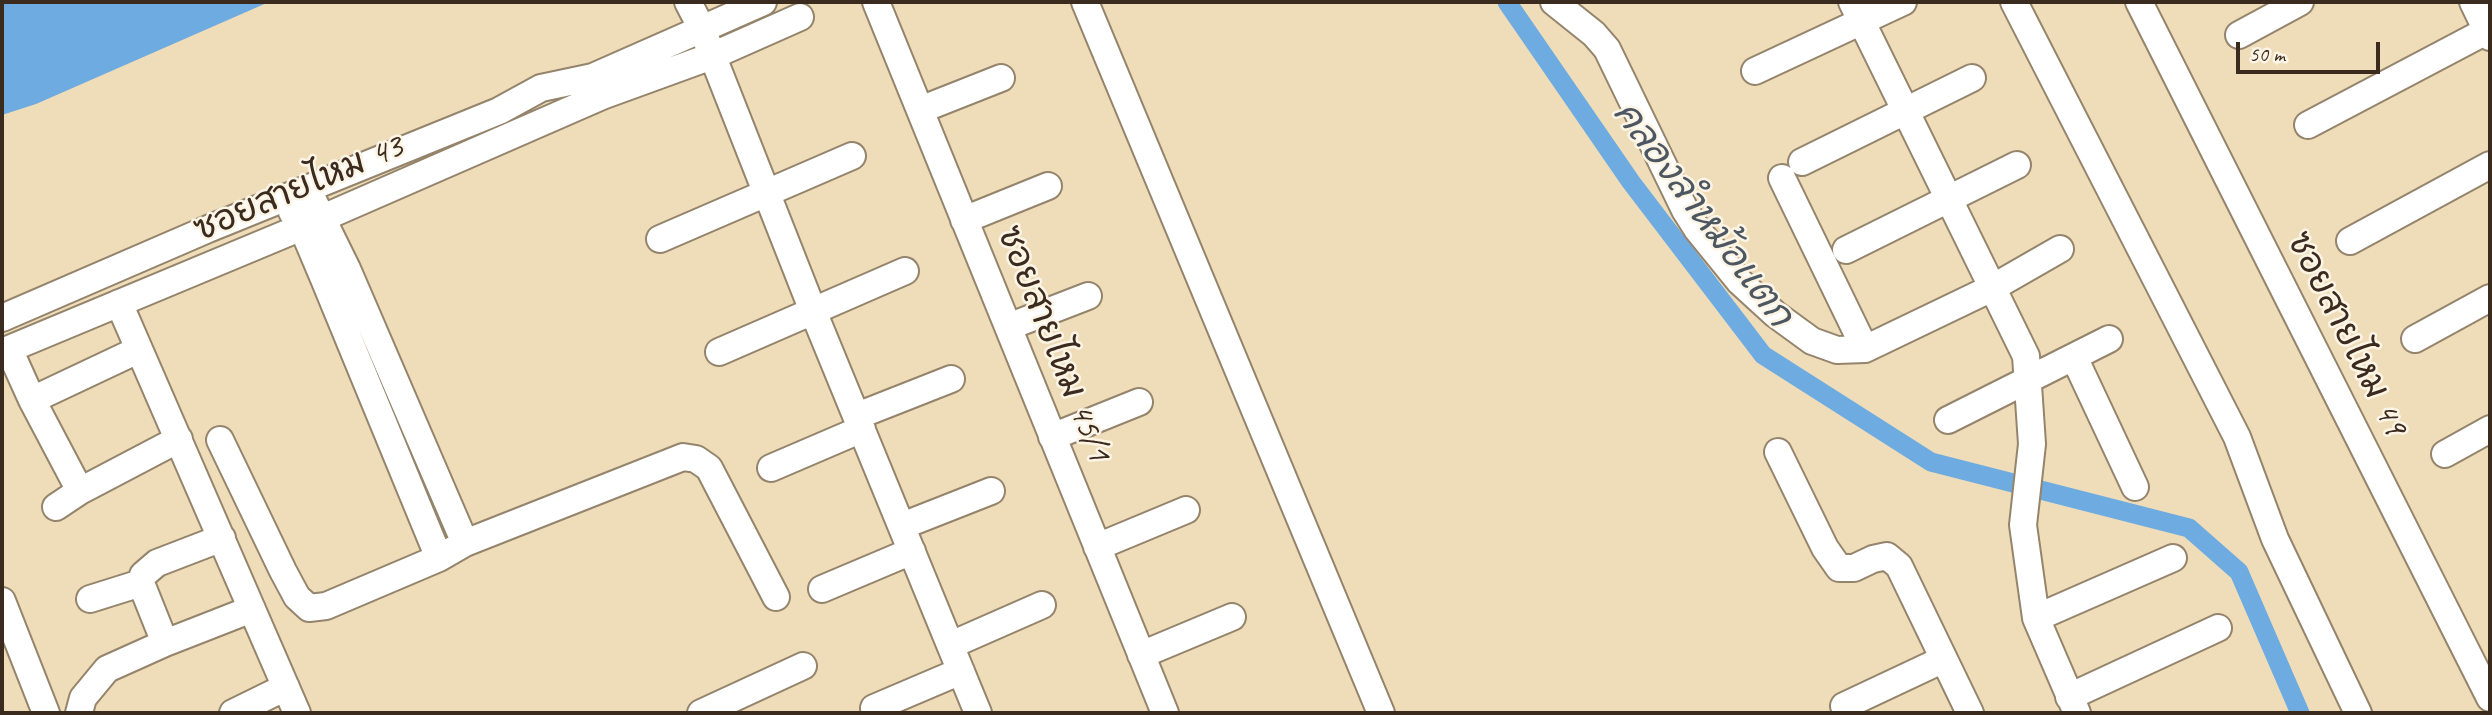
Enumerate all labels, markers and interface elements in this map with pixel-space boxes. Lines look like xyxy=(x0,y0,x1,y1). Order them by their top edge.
scale bar xyxy=(2240,28,2384,72)
text: 50 m xyxy=(2249,41,2285,67)
water label: คลองลำหม้อแตก xyxy=(1603,93,1801,337)
street label: ซอยสายไหม 43 xyxy=(188,126,410,252)
street label: ซอยสายไหม 45/1 xyxy=(987,220,1119,468)
street label: ซอยสายไหม 49 xyxy=(2277,225,2415,443)

